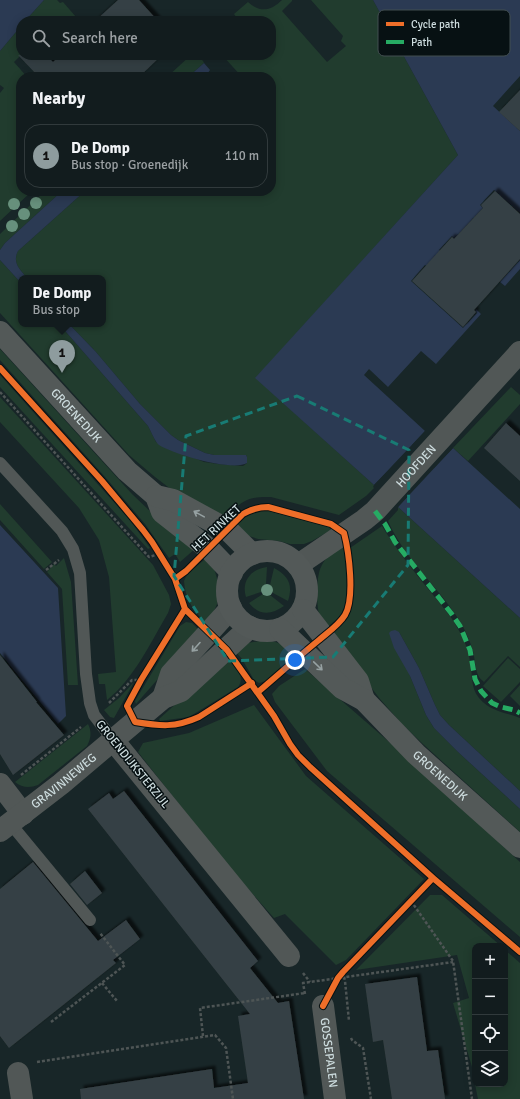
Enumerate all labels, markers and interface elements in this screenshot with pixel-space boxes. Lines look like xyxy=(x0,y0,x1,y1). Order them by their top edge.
legend xyxy=(378,10,510,56)
search box xyxy=(16,16,276,60)
text: Cycle path xyxy=(411,18,460,31)
icon: search xyxy=(30,27,52,49)
text: Search here xyxy=(62,29,138,47)
text: Path xyxy=(411,36,432,49)
text: Nearby xyxy=(32,88,85,109)
text: De Domp xyxy=(71,139,130,157)
text: 1 xyxy=(42,148,50,164)
text: 110 m xyxy=(225,148,259,164)
text: Bus stop · Groenedijk xyxy=(71,157,188,173)
popup xyxy=(18,275,106,327)
text: De Domp xyxy=(33,284,91,302)
text: Bus stop xyxy=(33,302,80,318)
pin: 1 xyxy=(49,340,75,373)
street label: GROENEDIJK xyxy=(47,386,104,446)
street label: HOOFDEN xyxy=(393,442,440,491)
street label: HET RINKET xyxy=(188,502,244,555)
one-way arrow xyxy=(193,510,205,518)
one-way arrow xyxy=(191,642,200,653)
your location xyxy=(285,650,305,670)
one-way arrow xyxy=(313,661,323,671)
street label: GROENDIJKSTERZIJL xyxy=(92,717,173,812)
street label: GROENEDIJK xyxy=(409,748,470,804)
street label: GRAVINNEWEG xyxy=(28,750,100,812)
map controls xyxy=(472,943,508,1087)
button: + xyxy=(472,943,508,979)
button: − xyxy=(472,979,508,1015)
button: locate xyxy=(472,1015,508,1051)
street label: GOSSEPALEN xyxy=(317,1017,340,1088)
button: layers xyxy=(472,1051,508,1087)

